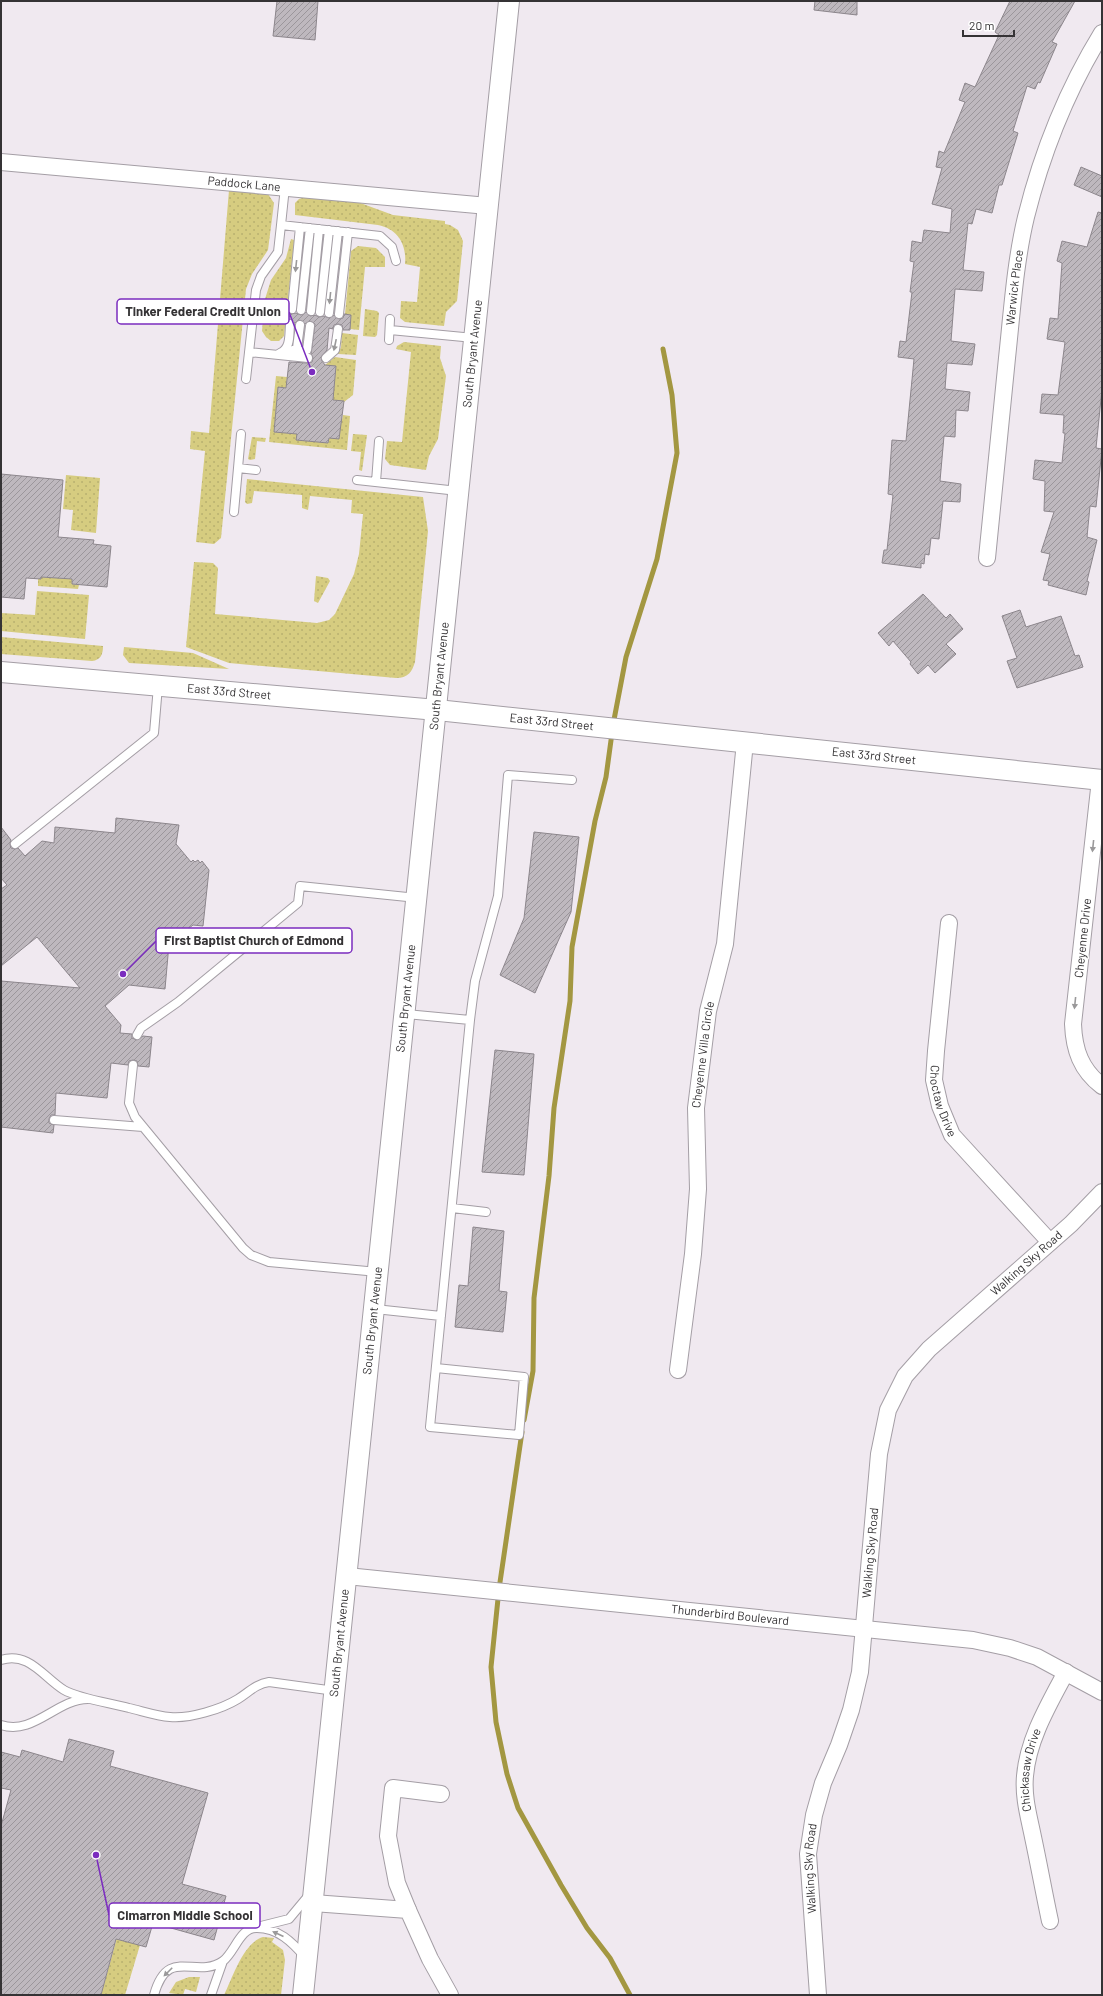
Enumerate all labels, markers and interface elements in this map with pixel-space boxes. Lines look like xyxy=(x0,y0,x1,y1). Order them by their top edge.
scale bar xyxy=(963,12,1014,38)
text: 20 m xyxy=(969,18,995,32)
street label: Paddock Lane xyxy=(207,173,281,193)
street label: Warwick Place xyxy=(1002,249,1025,326)
one-way arrow xyxy=(293,260,300,272)
one-way arrow xyxy=(327,292,334,304)
callout: Tinker Federal Credit Union xyxy=(117,299,289,324)
street label: South Bryant Avenue xyxy=(459,299,484,408)
text: Tinker Federal Credit Union xyxy=(125,303,281,319)
one-way arrow xyxy=(332,339,338,352)
street label: South Bryant Avenue xyxy=(426,621,451,731)
street label: East 33rd Street xyxy=(187,680,272,702)
street label: East 33rd Street xyxy=(509,710,595,732)
street label: East 33rd Street xyxy=(831,744,917,766)
one-way arrow xyxy=(1090,840,1096,852)
street label: Cheyenne Drive xyxy=(1071,897,1093,978)
callout: First Baptist Church of Edmond xyxy=(156,928,352,953)
text: First Baptist Church of Edmond xyxy=(164,932,344,948)
street label: South Bryant Avenue xyxy=(392,944,418,1053)
one-way arrow xyxy=(1072,997,1079,1009)
street label: Cheyenne Villa Circle xyxy=(688,999,716,1109)
street label: Choctaw Drive xyxy=(928,1065,960,1139)
street label: Walking Sky Road xyxy=(987,1227,1064,1298)
street label: South Bryant Avenue xyxy=(359,1266,384,1375)
street label: Walking Sky Road xyxy=(858,1507,880,1599)
street label: South Bryant Avenue xyxy=(326,1588,351,1697)
street label: Thunderbird Boulevard xyxy=(670,1601,790,1627)
street label: Chickasaw Drive xyxy=(1017,1726,1043,1813)
street label: Walking Sky Road xyxy=(800,1822,819,1914)
callout: Cimarron Middle School xyxy=(109,1903,260,1928)
text: Cimarron Middle School xyxy=(117,1907,253,1923)
one-way arrow xyxy=(272,1931,283,1937)
one-way arrow xyxy=(163,1967,173,1976)

